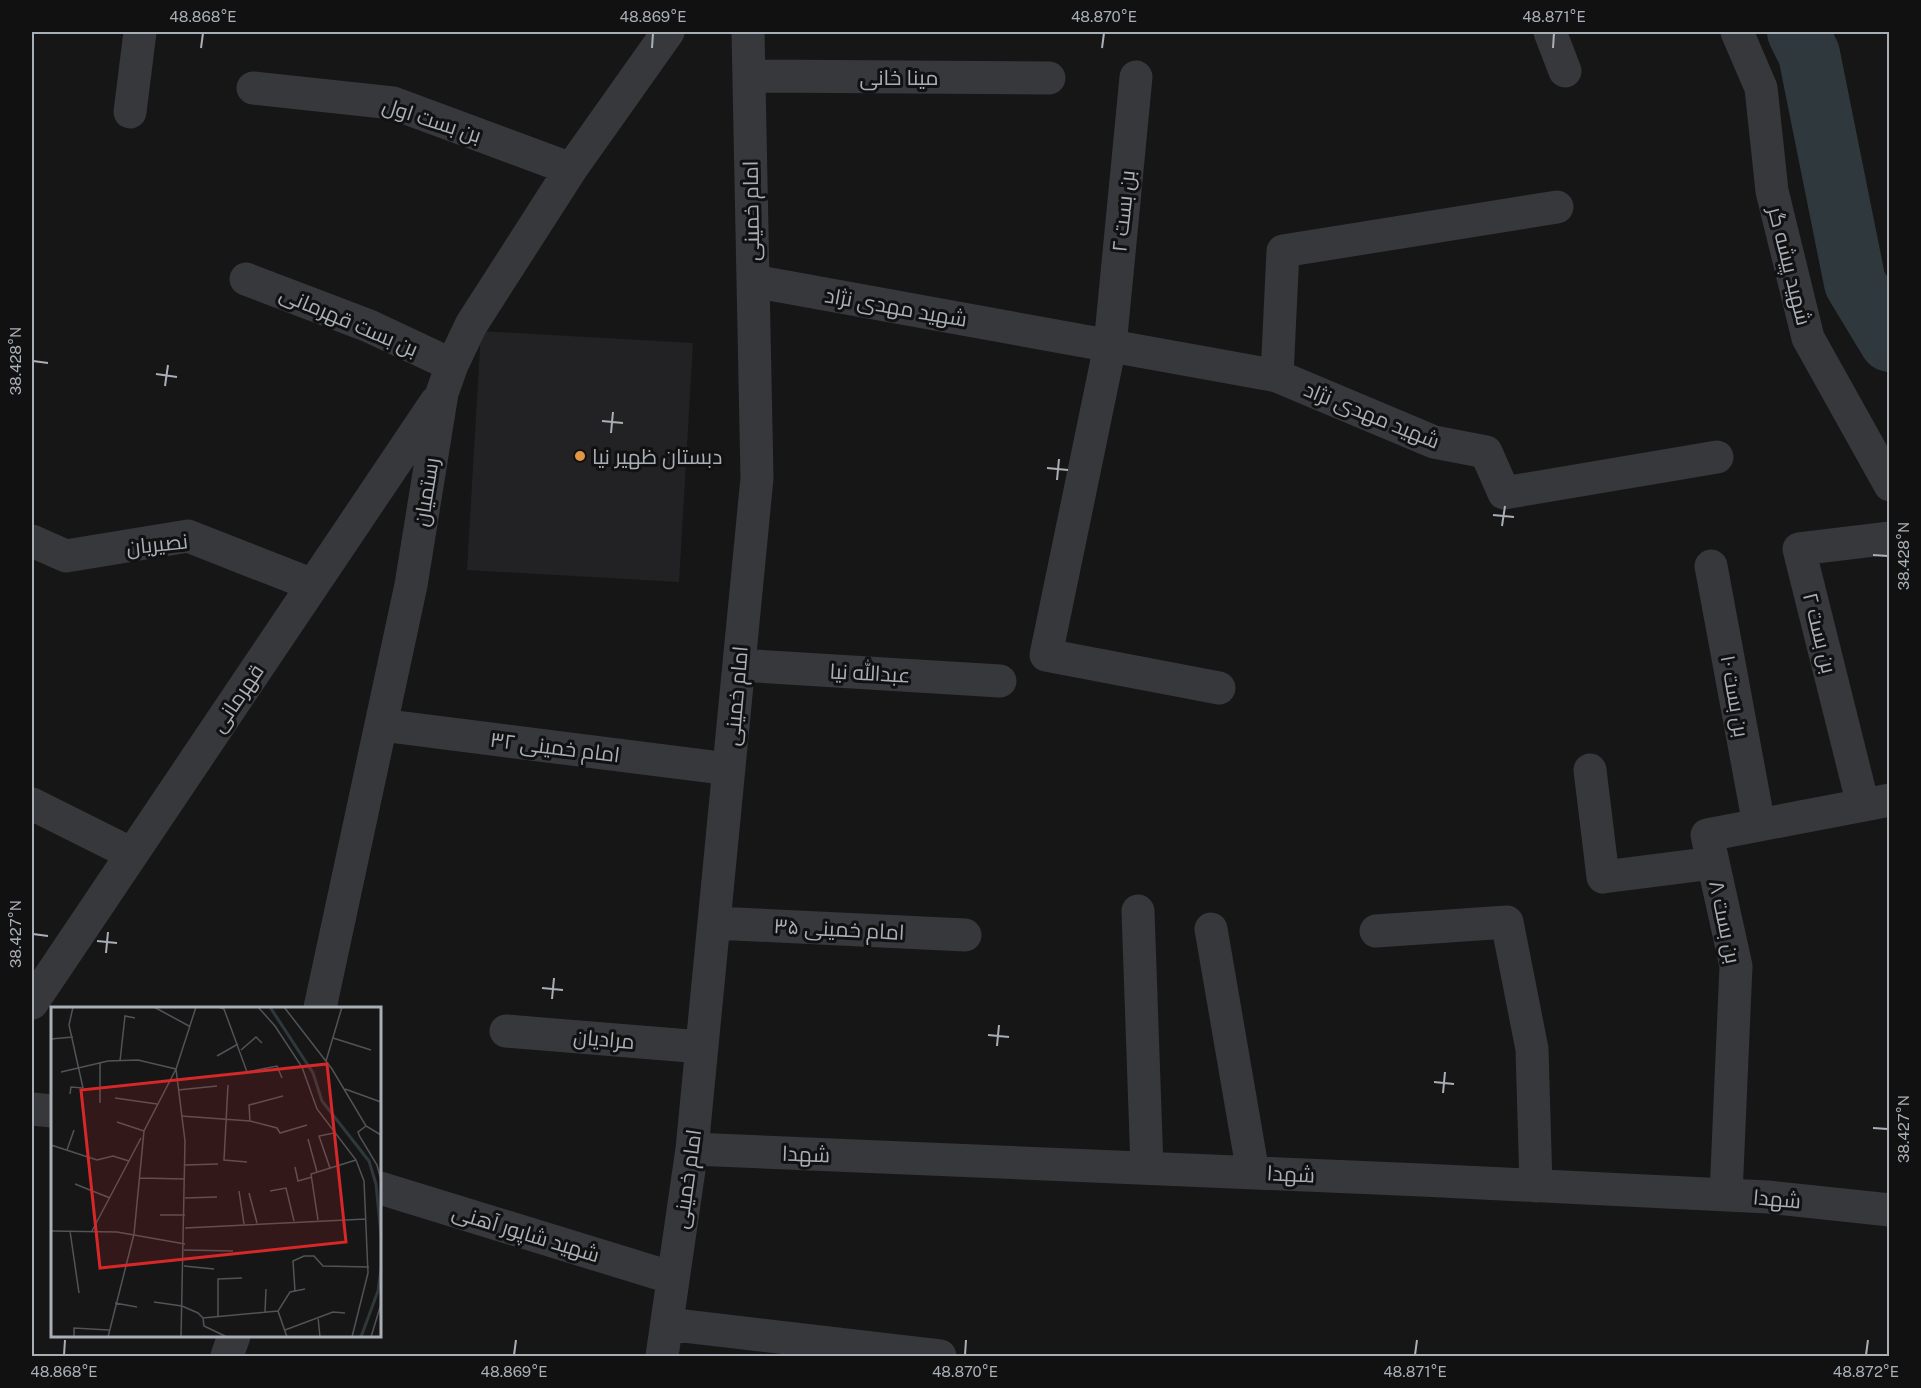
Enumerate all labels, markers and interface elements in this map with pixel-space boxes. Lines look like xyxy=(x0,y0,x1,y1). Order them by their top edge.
text: 48.868°E xyxy=(169,8,237,25)
text: 48.869°E xyxy=(620,8,687,25)
text: 48.870°E xyxy=(1071,8,1137,25)
text: 48.871°E xyxy=(1522,8,1586,25)
street label: مینا خانی xyxy=(859,65,939,91)
street label: بن بست اول xyxy=(379,92,485,149)
street label: امام خمینی xyxy=(738,161,766,261)
street label: بن بست ۲ xyxy=(1106,169,1141,253)
street label: شهید پیشه گر xyxy=(1761,203,1817,328)
street label: بن بست قهرمانی xyxy=(276,281,422,362)
street label: شهید مهدی نژاد xyxy=(823,282,969,333)
text: 38.428°N xyxy=(7,327,24,395)
street label: شهید مهدی نژاد xyxy=(1300,376,1443,454)
place label: دبستان ظهیر نیا xyxy=(592,444,722,470)
marker: دبستان ظهیر نیا xyxy=(573,449,587,463)
street label: رستمیان xyxy=(408,456,445,528)
text: 38.428°N xyxy=(1895,522,1912,590)
street label: نصیریان xyxy=(125,528,189,561)
street label: بن بست ۲ xyxy=(1797,590,1842,676)
street label: امام خمینی xyxy=(719,645,755,747)
street label: بن بست ۱۰ xyxy=(1714,653,1755,739)
street label: عبدالله نیا xyxy=(829,657,911,688)
street label: قهرمانی xyxy=(205,659,270,737)
street label: امام خمینی ۳۲ xyxy=(488,727,621,769)
street label: بن بست ۸ xyxy=(1703,878,1746,966)
text: 38.427°N xyxy=(7,900,24,968)
street label: امام خمینی ۳۵ xyxy=(773,913,905,947)
inset map xyxy=(51,1007,381,1337)
street label: مرادیان xyxy=(572,1024,636,1055)
text: 38.427°N xyxy=(1895,1095,1912,1163)
street label: امام خمینی xyxy=(668,1128,708,1231)
street label: شهدا xyxy=(781,1141,830,1168)
street label: شهدا xyxy=(1266,1160,1316,1189)
street label: شهدا xyxy=(1752,1184,1802,1215)
street label: شهید شاپور آهنی xyxy=(449,1199,603,1269)
text: 48.868°E xyxy=(30,1363,98,1380)
text: 48.869°E xyxy=(481,1363,548,1380)
text: 48.870°E xyxy=(932,1363,998,1380)
text: 48.871°E xyxy=(1383,1363,1447,1380)
text: 48.872°E xyxy=(1833,1363,1899,1380)

